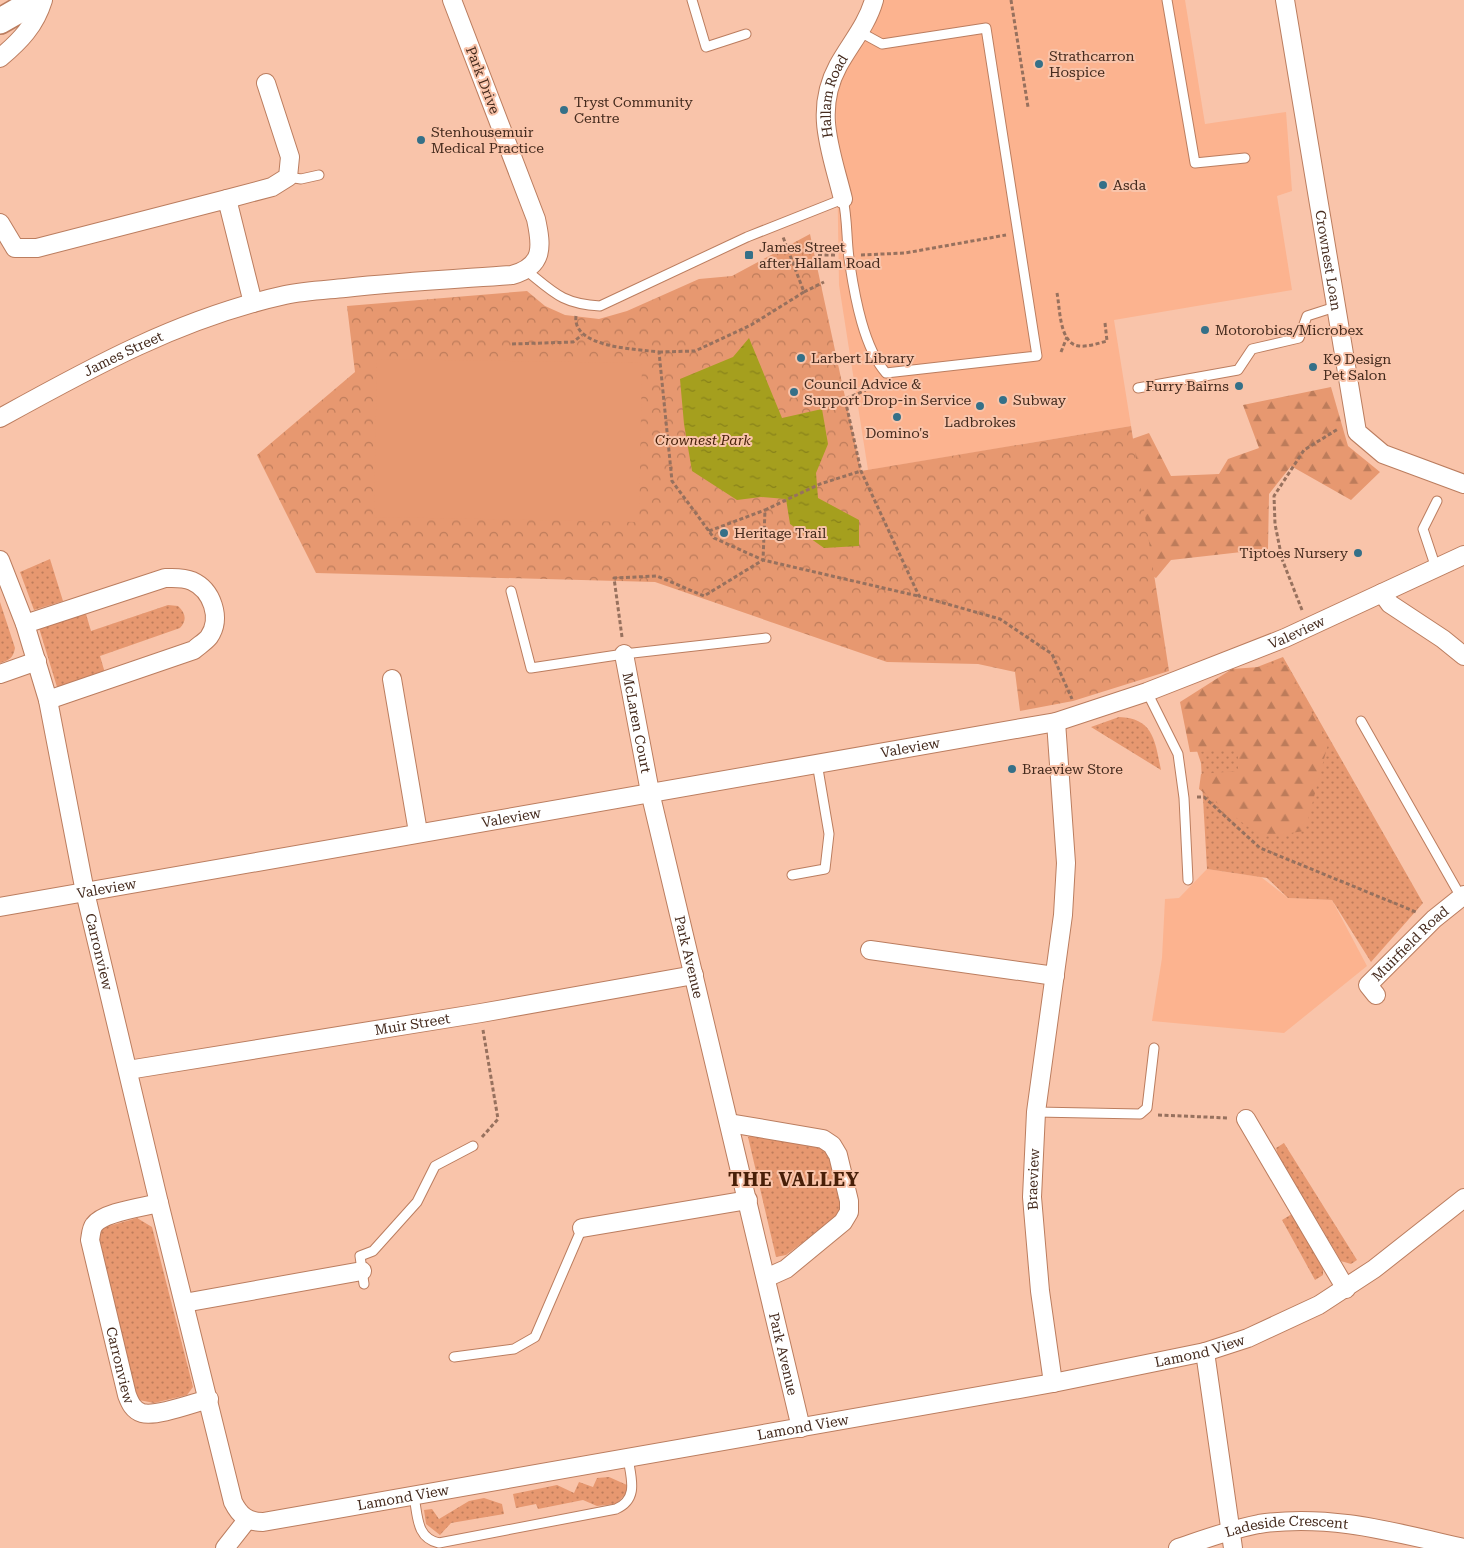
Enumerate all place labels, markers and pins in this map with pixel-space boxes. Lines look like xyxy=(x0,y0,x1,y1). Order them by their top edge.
place label: Strathcarron Hospice xyxy=(1049,48,1135,80)
marker: Strathcarron Hospice xyxy=(1033,58,1045,70)
place label: Tryst Community Centre xyxy=(574,94,694,126)
marker: Tryst Community Centre xyxy=(558,104,570,116)
place label: Stenhousemuir Medical Practice xyxy=(431,124,544,156)
marker: Stenhousemuir Medical Practice xyxy=(415,134,427,146)
place label: Asda xyxy=(1113,177,1146,193)
marker: Asda xyxy=(1097,179,1109,191)
place label: James Street after Hallam Road xyxy=(759,239,880,271)
marker: James Street after Hallam Road xyxy=(743,249,755,261)
place label: Motorobics/Microbex xyxy=(1215,322,1363,338)
marker: Motorobics/Microbex xyxy=(1199,324,1211,336)
place label: Larbert Library xyxy=(811,350,915,366)
place label: K9 Design Pet Salon xyxy=(1323,351,1391,383)
marker: Larbert Library xyxy=(795,352,807,364)
marker: K9 Design Pet Salon xyxy=(1307,361,1319,373)
place label: Council Advice & Support Drop-in Service xyxy=(804,376,972,408)
place label: Furry Bairns xyxy=(1145,378,1229,394)
marker: Furry Bairns xyxy=(1233,380,1245,392)
marker: Council Advice & Support Drop-in Service xyxy=(788,386,800,398)
place label: Subway xyxy=(1013,392,1067,408)
marker: Subway xyxy=(997,394,1009,406)
marker: Ladbrokes xyxy=(974,400,986,412)
marker: Domino's xyxy=(891,411,903,423)
place label: Ladbrokes xyxy=(944,414,1016,430)
place label: Domino's xyxy=(865,425,929,441)
place label: Heritage Trail xyxy=(734,525,827,541)
marker: Heritage Trail xyxy=(718,527,730,539)
place label: Tiptoes Nursery xyxy=(1239,545,1349,561)
marker: Tiptoes Nursery xyxy=(1352,547,1364,559)
place label: Braeview Store xyxy=(1022,761,1123,777)
marker: Braeview Store xyxy=(1006,763,1018,775)

